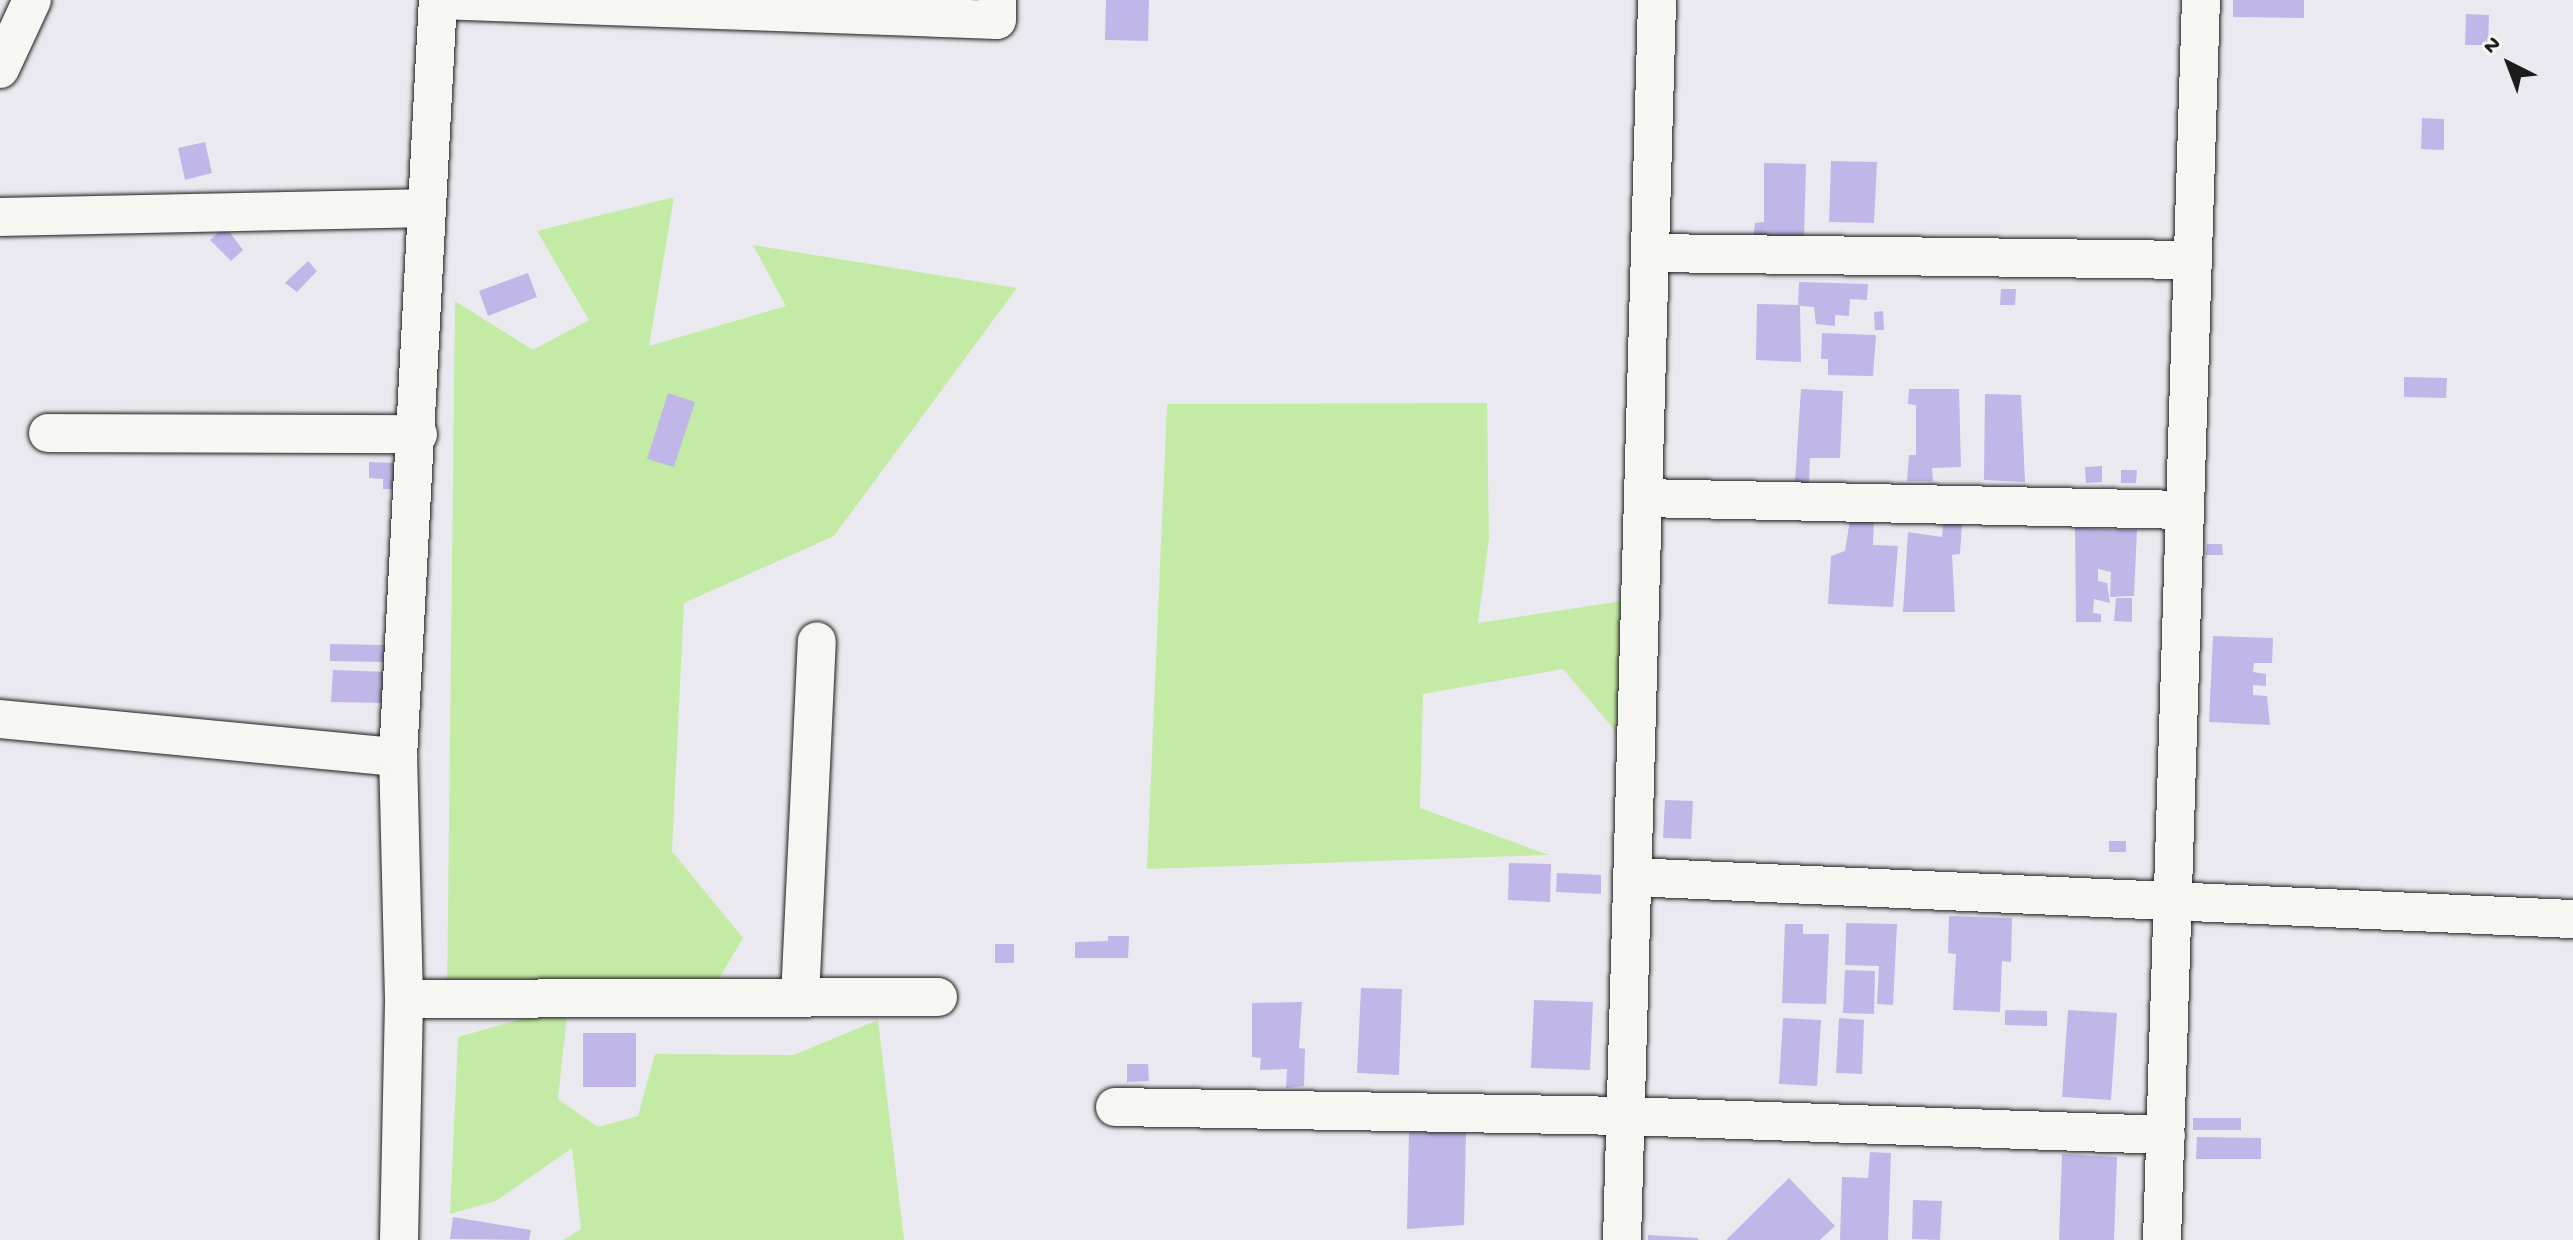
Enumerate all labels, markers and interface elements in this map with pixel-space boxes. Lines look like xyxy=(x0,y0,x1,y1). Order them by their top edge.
north arrow xyxy=(2469,24,2549,104)
text: N xyxy=(2479,32,2507,61)

